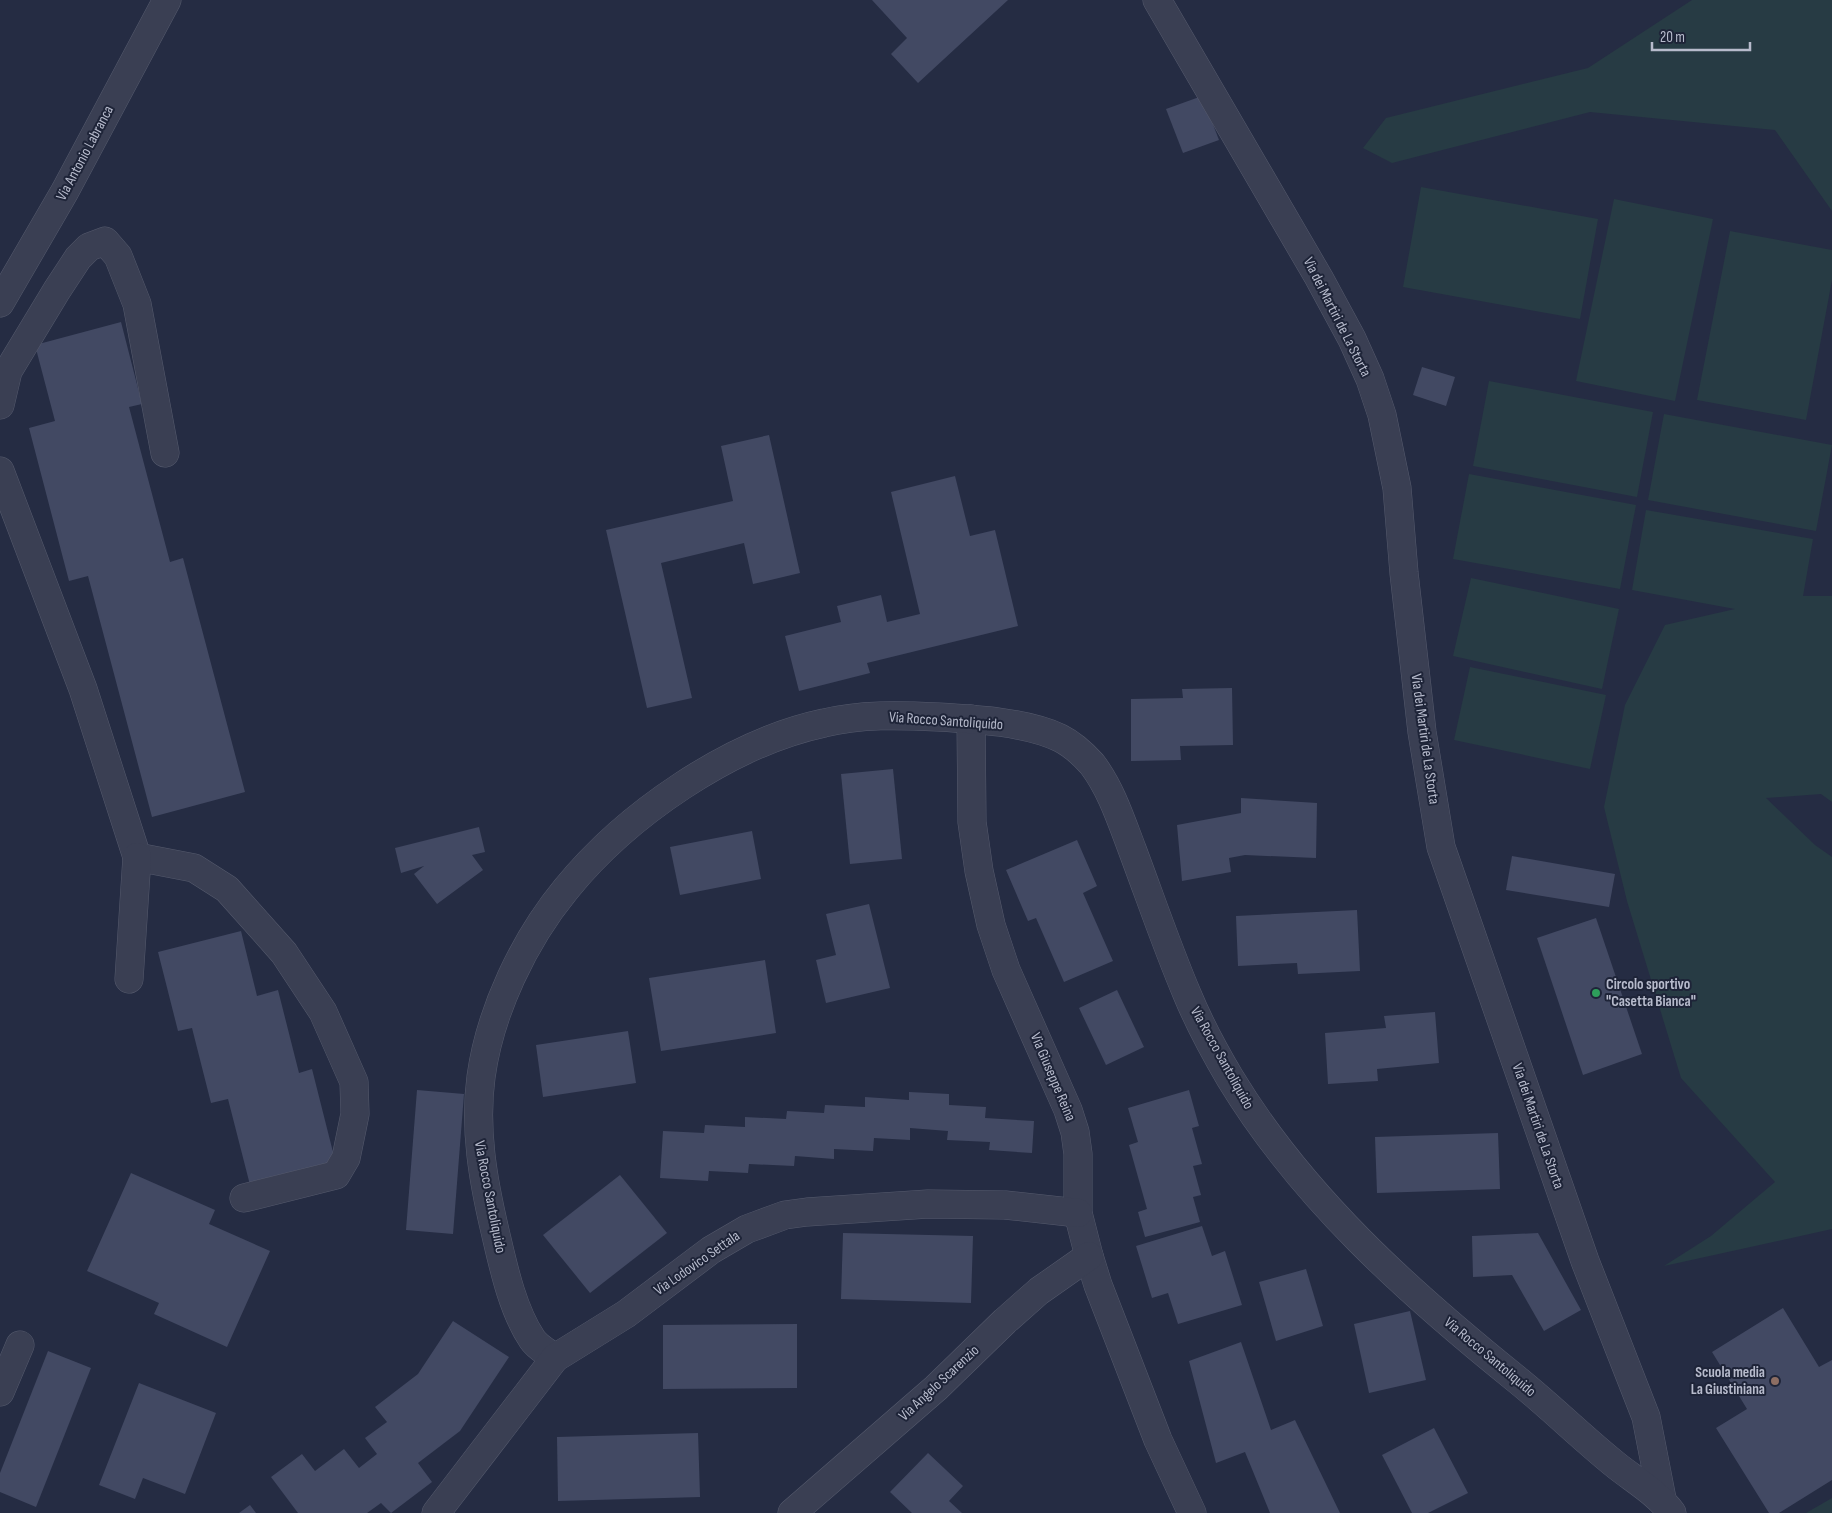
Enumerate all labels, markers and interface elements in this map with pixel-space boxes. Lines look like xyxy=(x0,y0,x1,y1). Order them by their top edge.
scale bar xyxy=(1652,20,1750,52)
text: 20 m xyxy=(1660,28,1685,47)
street label: Via Antonio Labranca xyxy=(52,102,118,204)
street label: Via dei Martiri de La Storta xyxy=(1299,254,1375,380)
street label: Via dei Martiri de La Storta xyxy=(1406,673,1444,806)
street label: Via Rocco Santoliquido xyxy=(888,708,1004,734)
place label: Circolo sportivo "Casetta Bianca" xyxy=(1606,975,1696,1011)
marker: Circolo sportivo "Casetta Bianca" xyxy=(1590,987,1602,999)
street label: Via Rocco Santoliquido xyxy=(1186,1003,1258,1113)
street label: Via Giuseppe Reina xyxy=(1026,1030,1080,1124)
street label: Via dei Martiri de La Storta xyxy=(1508,1061,1568,1191)
street label: Via Rocco Santoliquido xyxy=(470,1139,510,1255)
street label: Via Lodovico Settala xyxy=(650,1226,744,1300)
street label: Via Rocco Santoliquido xyxy=(1440,1313,1540,1401)
street label: Via Angelo Scarenzio xyxy=(895,1341,983,1425)
place label: Scuola media La Giustiniana xyxy=(1691,1363,1765,1399)
marker: Scuola media La Giustiniana xyxy=(1769,1375,1781,1387)

